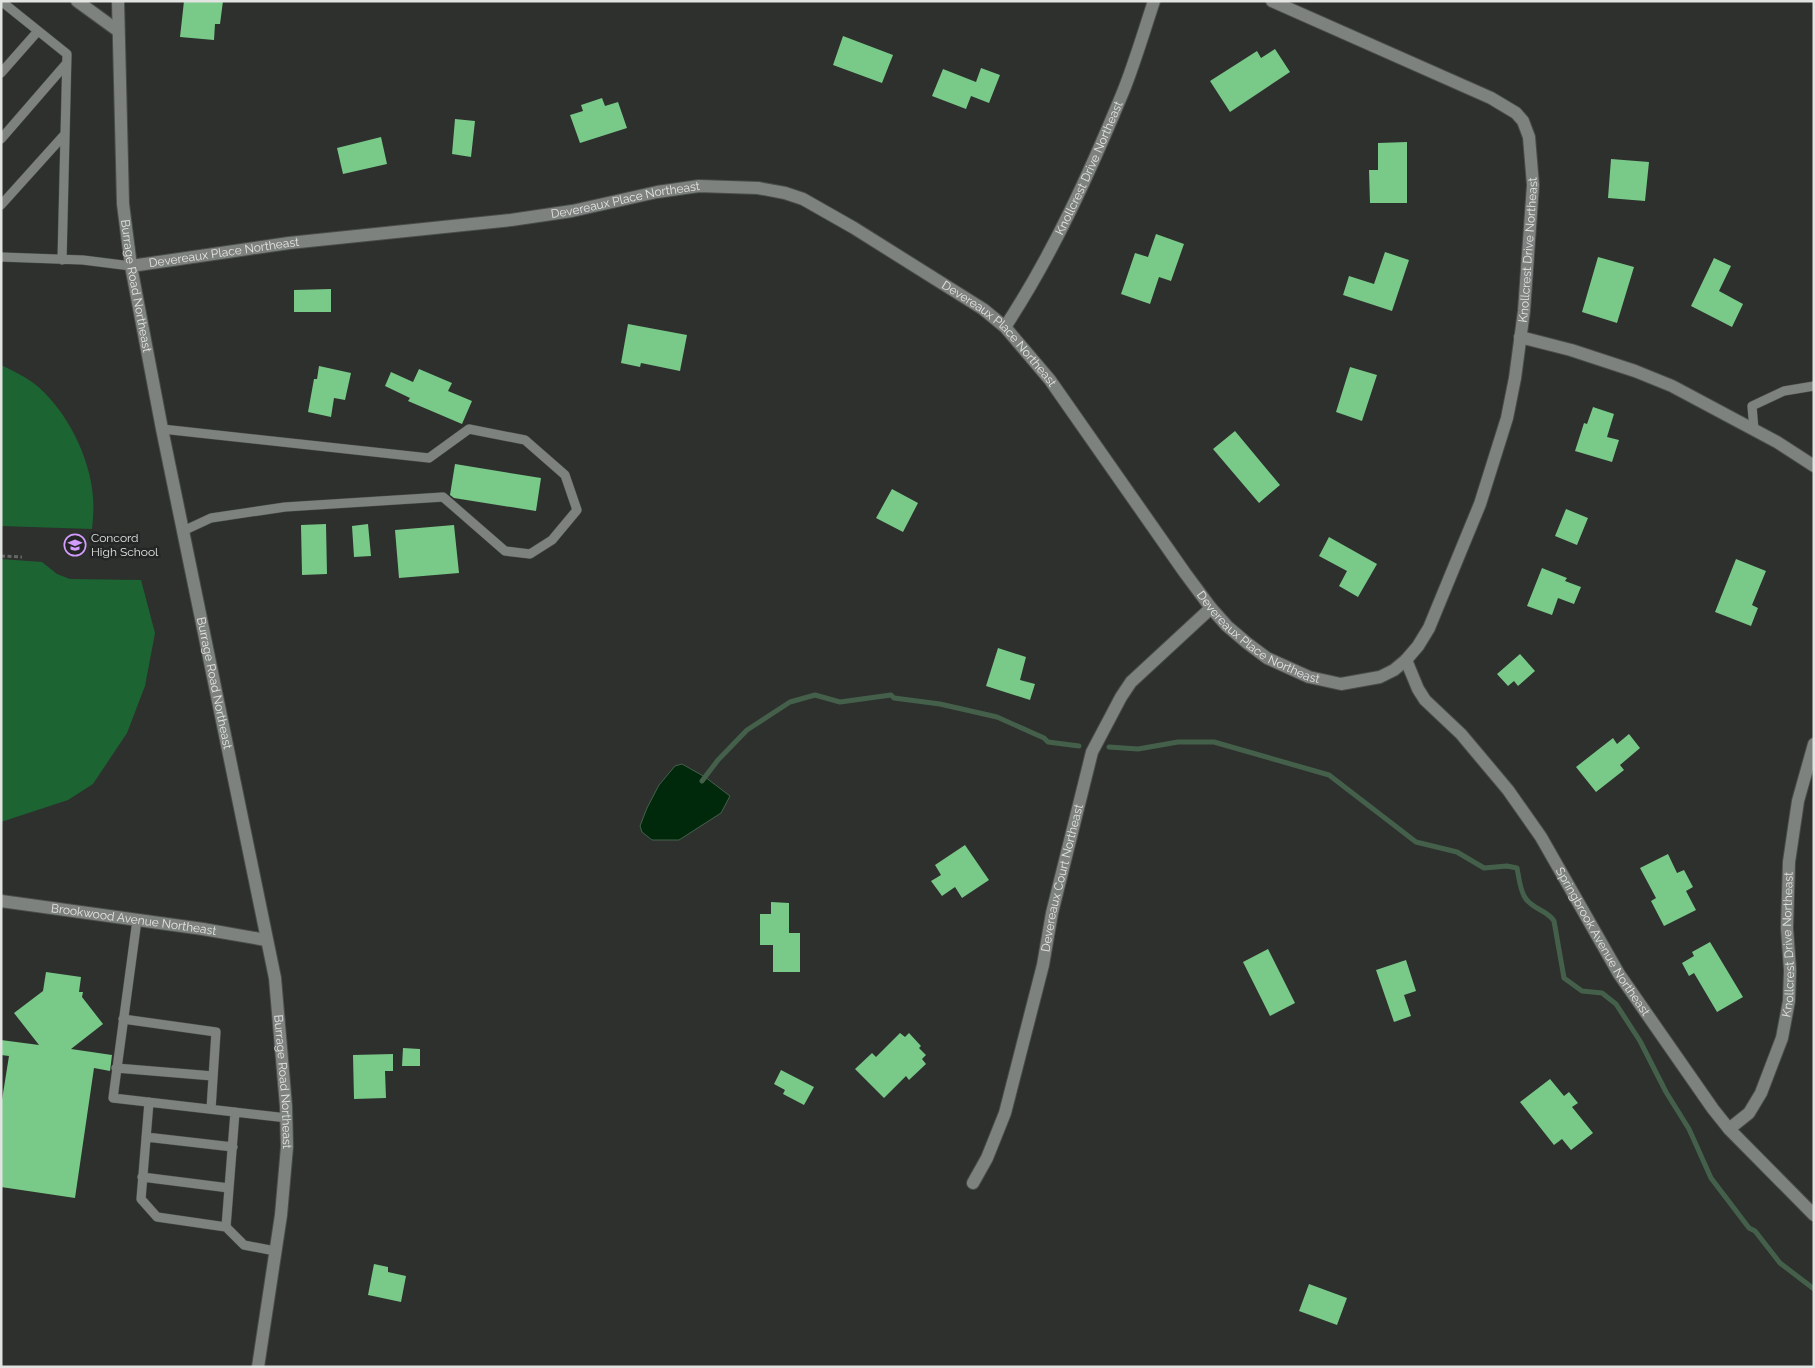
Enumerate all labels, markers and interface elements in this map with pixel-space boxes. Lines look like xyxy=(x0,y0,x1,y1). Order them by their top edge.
street label: Knollcrest Drive Northeast xyxy=(1052,99,1125,237)
street label: Knollcrest Drive Northeast xyxy=(1516,177,1540,323)
street label: Devereaux Place Northeast xyxy=(550,179,701,221)
street label: Burrage Road Northeast xyxy=(118,219,154,353)
street label: Devereaux Place Northeast xyxy=(148,235,300,270)
street label: Devereaux Place Northeast xyxy=(939,278,1059,389)
place label: Concord High School xyxy=(91,531,159,559)
school or university icon: Concord High School xyxy=(63,533,87,557)
street label: Devereaux Place Northeast xyxy=(1194,588,1321,686)
street label: Burrage Road Northeast xyxy=(194,616,235,750)
street label: Devereaux Court Northeast xyxy=(1038,803,1086,953)
street label: Springbrook Avenue Northeast xyxy=(1553,865,1653,1018)
street label: Knollcrest Drive Northeast xyxy=(1779,872,1797,1018)
street label: Brookwood Avenue Northeast xyxy=(50,901,218,938)
street label: Burrage Road Northeast xyxy=(271,1014,294,1149)

